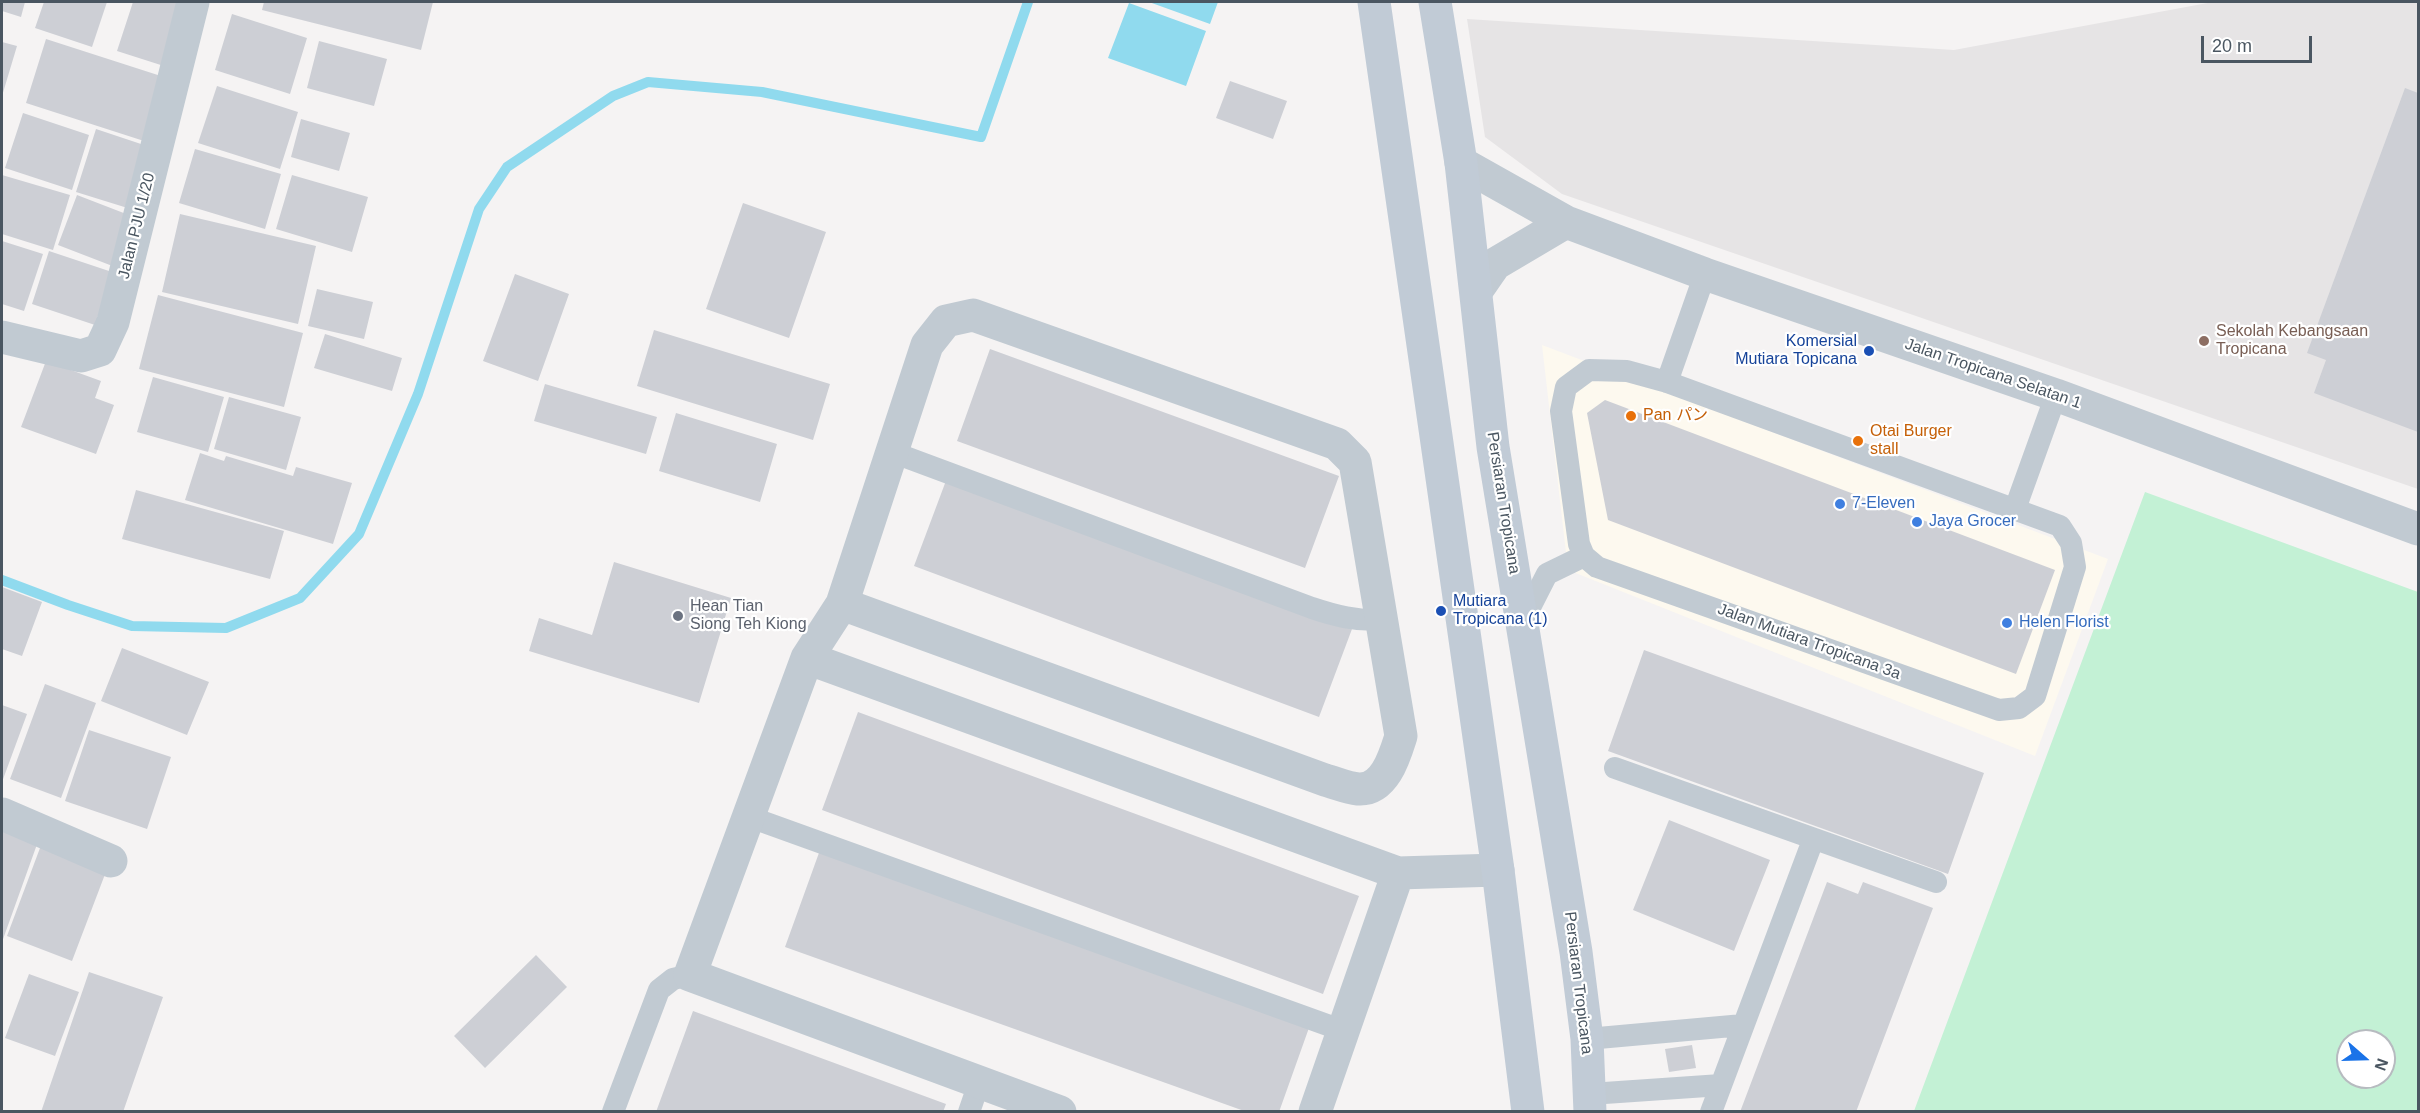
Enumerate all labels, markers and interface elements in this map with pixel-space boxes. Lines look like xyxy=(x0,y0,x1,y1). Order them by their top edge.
scale bar xyxy=(2204,24,2315,62)
text: 20 m xyxy=(2212,36,2252,56)
street label: Jalan PJU 1/20 xyxy=(115,171,159,281)
place label: Sekolah Kebangsaan Tropicana xyxy=(2216,322,2368,360)
place label: Komersial Mutiara Topicana xyxy=(1735,332,1857,370)
marker: Sekolah Kebangsaan Tropicana xyxy=(2197,334,2211,348)
street label: Jalan Tropicana Selatan 1 xyxy=(1902,335,2084,413)
marker: Komersial Mutiara Topicana xyxy=(1862,344,1876,358)
place label: Pan パン xyxy=(1643,406,1708,426)
marker: Pan パン xyxy=(1624,409,1638,423)
place label: Otai Burger stall xyxy=(1870,422,1952,460)
street label: Persiaran Tropicana xyxy=(1482,431,1524,575)
marker: Otai Burger stall xyxy=(1851,434,1865,448)
place label: 7-Eleven xyxy=(1852,494,1915,514)
marker: 7-Eleven xyxy=(1833,497,1847,511)
place label: Jaya Grocer xyxy=(1929,512,2016,532)
marker: Jaya Grocer xyxy=(1910,515,1924,529)
place label: Mutiara Tropicana (1) xyxy=(1453,592,1548,630)
place label: Hean Tian Siong Teh Kiong xyxy=(690,597,807,635)
street label: Jalan Mutiara Tropicana 3a xyxy=(1715,600,1903,684)
marker: Mutiara Tropicana (1) xyxy=(1434,604,1448,618)
marker: Hean Tian Siong Teh Kiong xyxy=(671,609,685,623)
place label: Helen Florist xyxy=(2019,613,2109,633)
marker: Helen Florist xyxy=(2000,616,2014,630)
street label: Persiaran Tropicana xyxy=(1560,911,1596,1055)
north arrow xyxy=(2336,1029,2396,1089)
text: N xyxy=(2372,1056,2391,1073)

